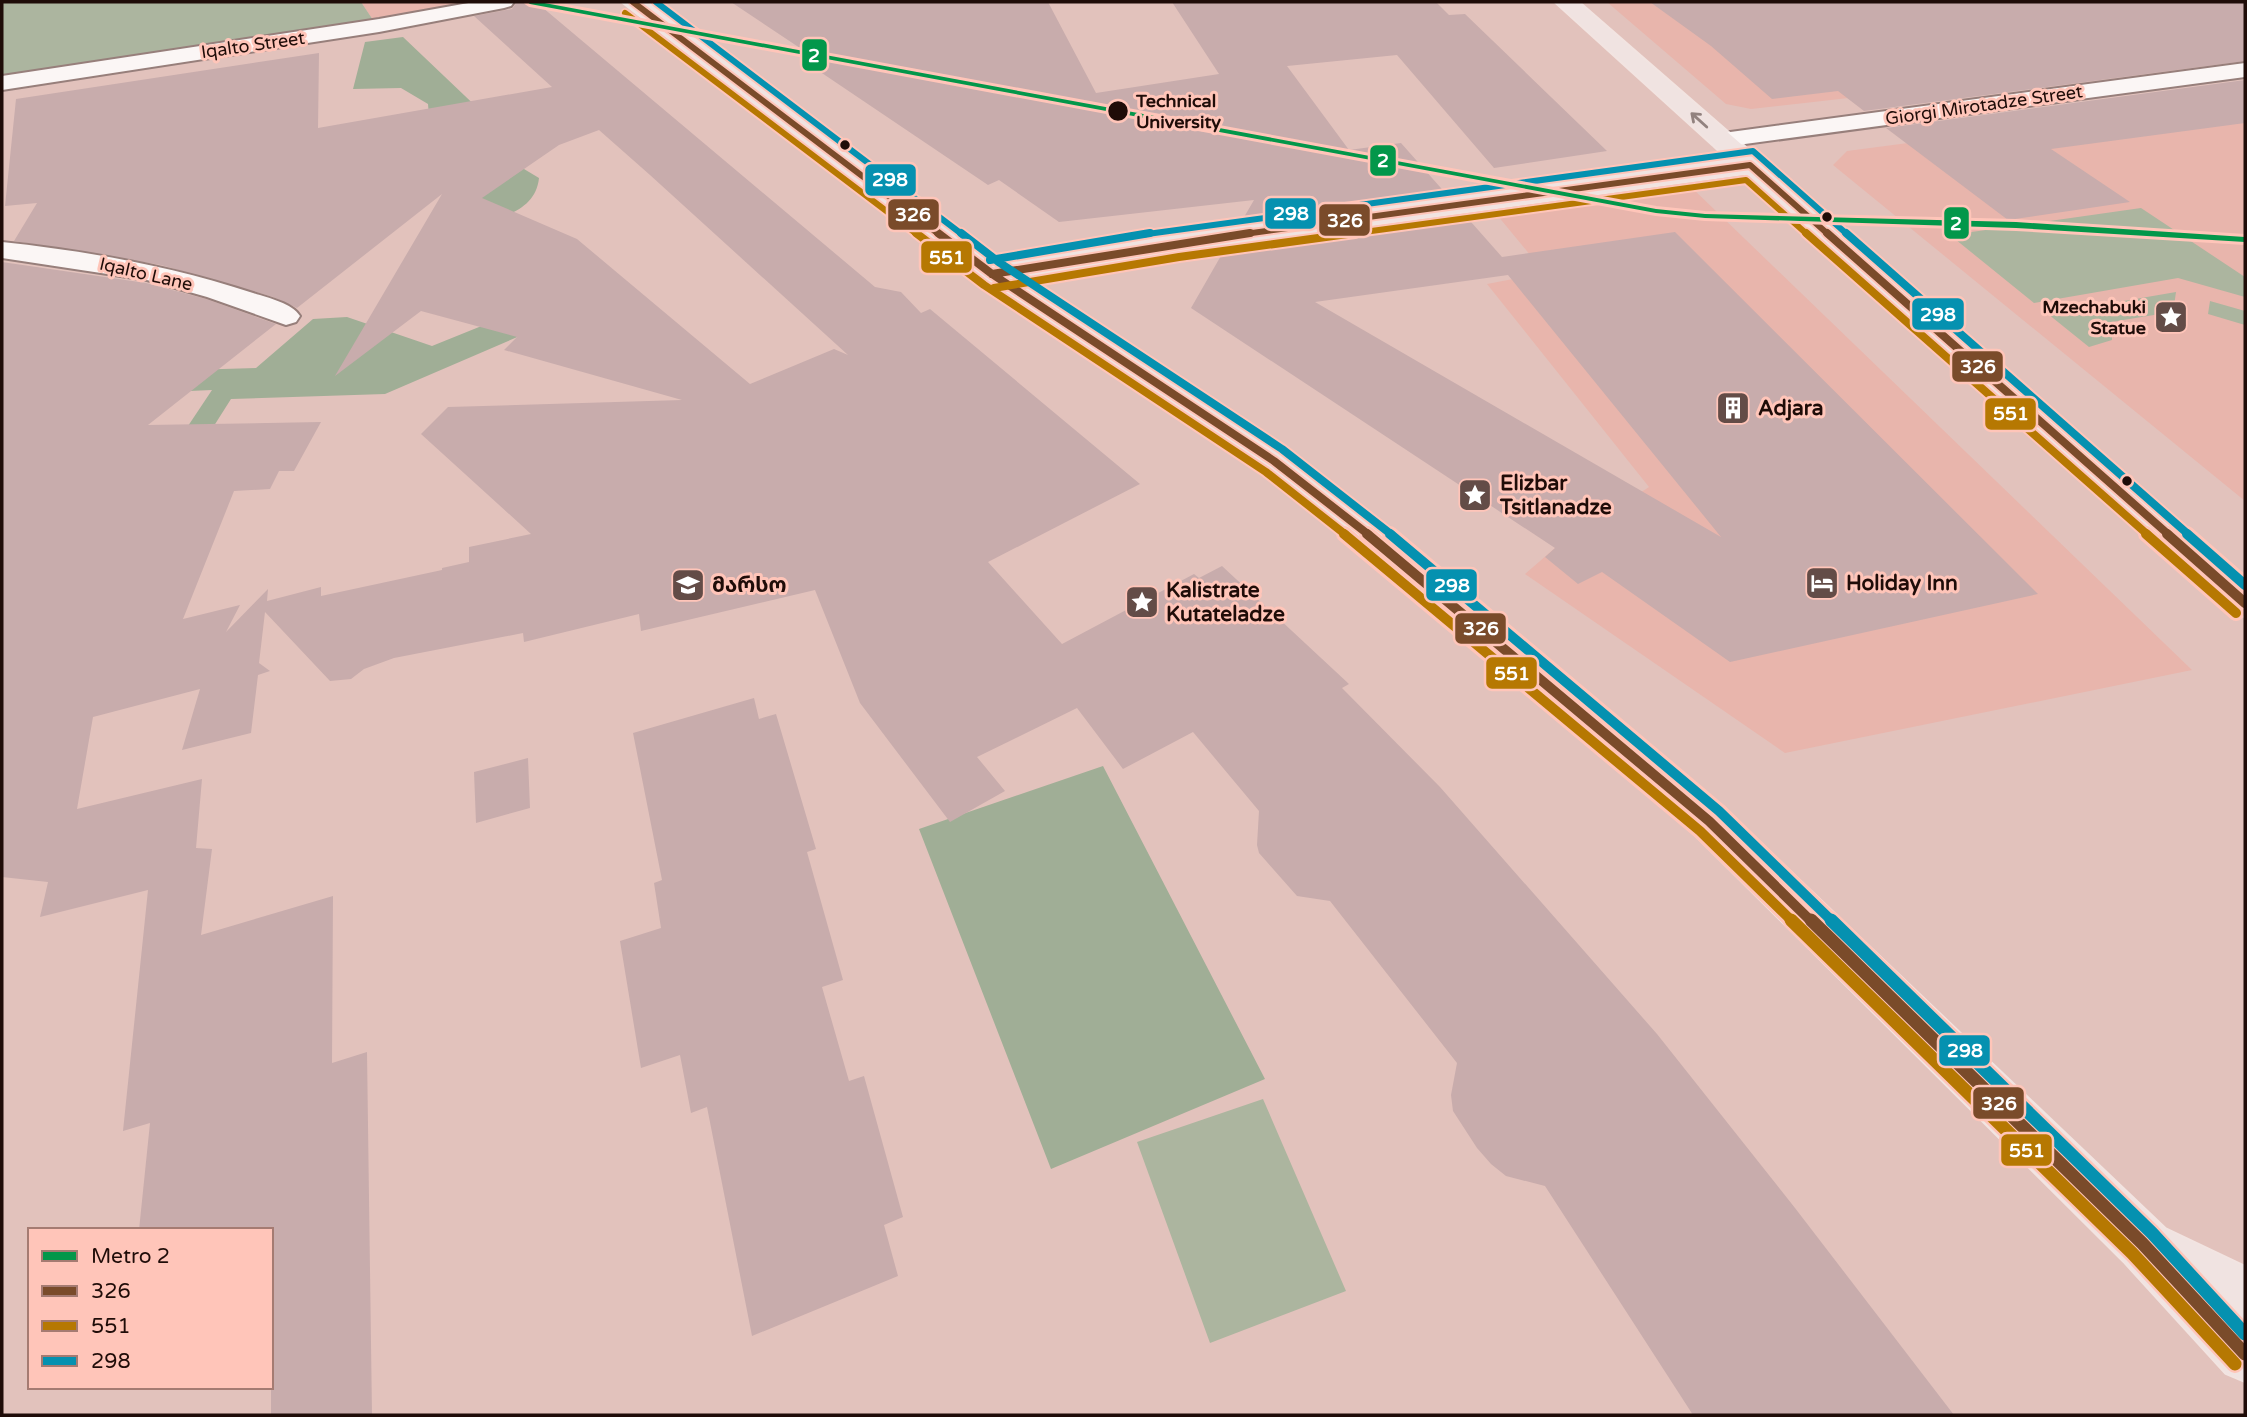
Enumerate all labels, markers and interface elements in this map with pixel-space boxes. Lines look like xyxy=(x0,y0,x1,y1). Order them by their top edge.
street label: Iqalto Street xyxy=(200,27,306,63)
line badge: 2 xyxy=(801,38,828,72)
text: 2 xyxy=(808,45,820,67)
street label: Giorgi Mirotadze Street xyxy=(1884,80,2084,130)
place label: Technical University xyxy=(1135,90,1221,133)
marker: Technical University xyxy=(1106,99,1130,123)
one-way arrow xyxy=(1691,111,1708,128)
unlabelled marker xyxy=(838,138,852,152)
line badge: 2 xyxy=(1369,144,1397,177)
text: 2 xyxy=(1377,150,1389,172)
line badge: 298 xyxy=(864,163,917,197)
text: 298 xyxy=(872,169,908,191)
line badge: 298 xyxy=(1264,197,1317,230)
line badge: 326 xyxy=(887,198,940,231)
text: 298 xyxy=(1273,203,1309,225)
line badge: 326 xyxy=(1318,203,1371,237)
text: 326 xyxy=(895,204,931,226)
line badge: 2 xyxy=(1943,206,1970,240)
text: 326 xyxy=(1327,210,1363,232)
unlabelled marker xyxy=(1820,210,1834,224)
text: 2 xyxy=(1950,213,1962,235)
line badge: 551 xyxy=(920,240,973,274)
text: 551 xyxy=(929,247,965,269)
street label: Iqalto Lane xyxy=(97,253,195,295)
place label: Mzechabuki Statue xyxy=(2042,296,2146,339)
line badge: 298 xyxy=(1911,297,1965,331)
place icon: Mzechabuki Statue xyxy=(2152,298,2190,336)
text: 298 xyxy=(1920,304,1956,326)
line badge: 326 xyxy=(1951,350,2004,383)
text: 326 xyxy=(1960,356,1996,378)
building icon: Adjara xyxy=(1714,389,1752,427)
place label: Adjara xyxy=(1758,396,1824,421)
line badge: 551 xyxy=(1984,397,2037,431)
text: 551 xyxy=(1993,403,2029,425)
place label: Elizbar Tsitlanadze xyxy=(1499,471,1612,520)
unlabelled marker xyxy=(2120,474,2134,488)
place icon: Elizbar Tsitlanadze xyxy=(1456,476,1494,514)
hotel icon: Holiday Inn xyxy=(1803,564,1841,602)
school or university icon: მარსო xyxy=(669,566,707,604)
line badge: 298 xyxy=(1425,568,1478,602)
place label: Holiday Inn xyxy=(1846,571,1958,596)
place label: მარსო xyxy=(712,573,787,598)
text: 298 xyxy=(1434,575,1470,597)
place label: Kalistrate Kutateladze xyxy=(1166,578,1285,627)
place icon: Kalistrate Kutateladze xyxy=(1123,583,1161,621)
line badge: 326 xyxy=(1454,612,1507,645)
text: 326 xyxy=(1463,618,1499,640)
line badge: 551 xyxy=(1485,656,1538,690)
text: 551 xyxy=(1494,663,1530,685)
line badge: 298 xyxy=(1938,1034,1991,1067)
text: 298 xyxy=(1947,1040,1983,1062)
line badge: 326 xyxy=(1972,1086,2025,1120)
text: 326 xyxy=(1981,1093,2017,1115)
line badge: 551 xyxy=(2000,1133,2053,1167)
text: 551 xyxy=(2009,1140,2045,1162)
legend xyxy=(28,1228,273,1389)
text: Metro 2 xyxy=(91,1244,170,1269)
text: 326 xyxy=(91,1279,131,1304)
text: 551 xyxy=(91,1314,131,1339)
text: 298 xyxy=(91,1349,131,1374)

